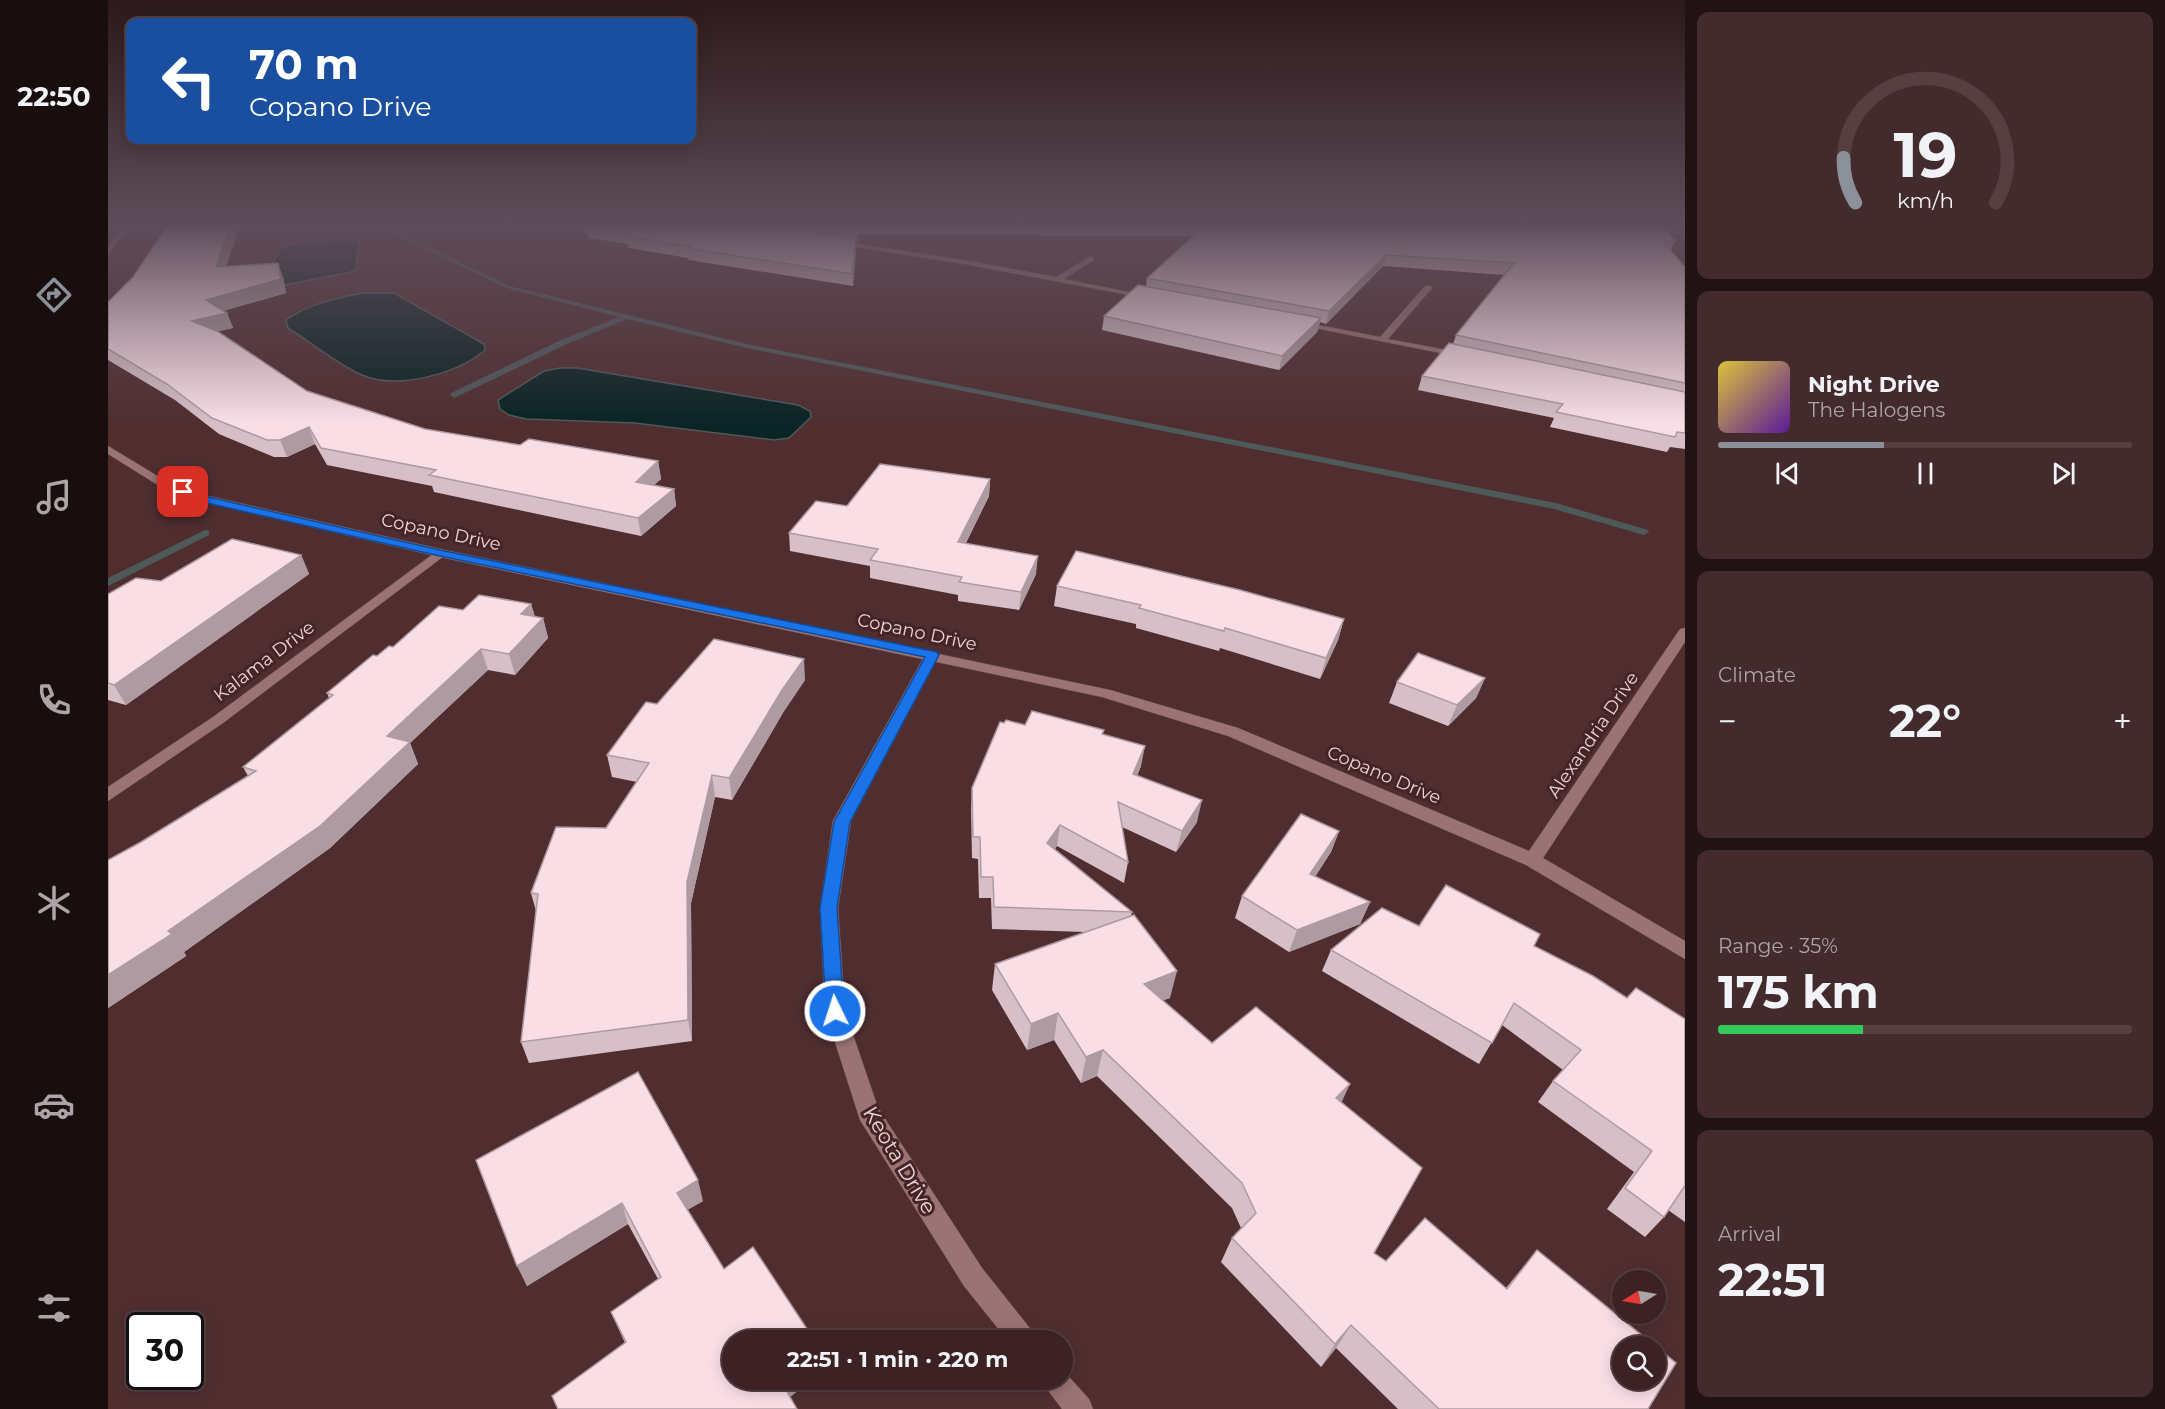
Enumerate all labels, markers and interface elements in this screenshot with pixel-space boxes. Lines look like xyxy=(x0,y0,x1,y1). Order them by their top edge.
text: 70 m xyxy=(249,38,359,90)
icon: left xyxy=(150,42,228,120)
text: 22:50 xyxy=(17,80,91,113)
text: Copano Drive xyxy=(249,90,432,123)
text: 19 xyxy=(1893,117,1957,193)
text: km/h xyxy=(1896,187,1954,213)
icon: directions xyxy=(33,274,75,316)
text: Night Drive xyxy=(1808,371,1940,398)
text: The Halogens xyxy=(1808,398,1945,422)
icon: previous xyxy=(1771,457,1804,490)
icon: pause xyxy=(1909,457,1942,490)
icon: next xyxy=(2047,457,2080,490)
pin xyxy=(157,466,208,517)
icon: arrive xyxy=(166,475,199,508)
icon: music xyxy=(33,476,75,518)
street label: Copano Drive xyxy=(379,509,503,555)
street label: Copano Drive xyxy=(855,609,979,655)
street label: Kalama Drive xyxy=(209,616,319,706)
text: Climate xyxy=(1718,663,1796,687)
street label: Alexandria Drive xyxy=(1543,668,1643,802)
icon: phone xyxy=(33,679,75,721)
text: 22° xyxy=(1889,693,1961,748)
text: − xyxy=(1718,701,1737,741)
text: + xyxy=(2113,701,2132,741)
street label: Copano Drive xyxy=(1324,741,1444,809)
icon: climate xyxy=(33,882,75,924)
text: Range · 35% xyxy=(1718,934,1838,958)
text: 175 km xyxy=(1718,964,1879,1019)
position arrow xyxy=(803,979,867,1043)
icon: car xyxy=(33,1084,75,1126)
street label: Keota Drive xyxy=(858,1102,942,1218)
text: Arrival xyxy=(1718,1222,1781,1246)
text: 22:51 xyxy=(1718,1252,1827,1307)
north arrow xyxy=(1612,1270,1666,1324)
map controls xyxy=(1612,1270,1666,1390)
icon: filters xyxy=(33,1287,75,1329)
speed limit sign: 30 xyxy=(126,1312,204,1390)
button: search xyxy=(1612,1336,1666,1390)
text: 22:51 · 1 min · 220 m xyxy=(787,1346,1008,1373)

